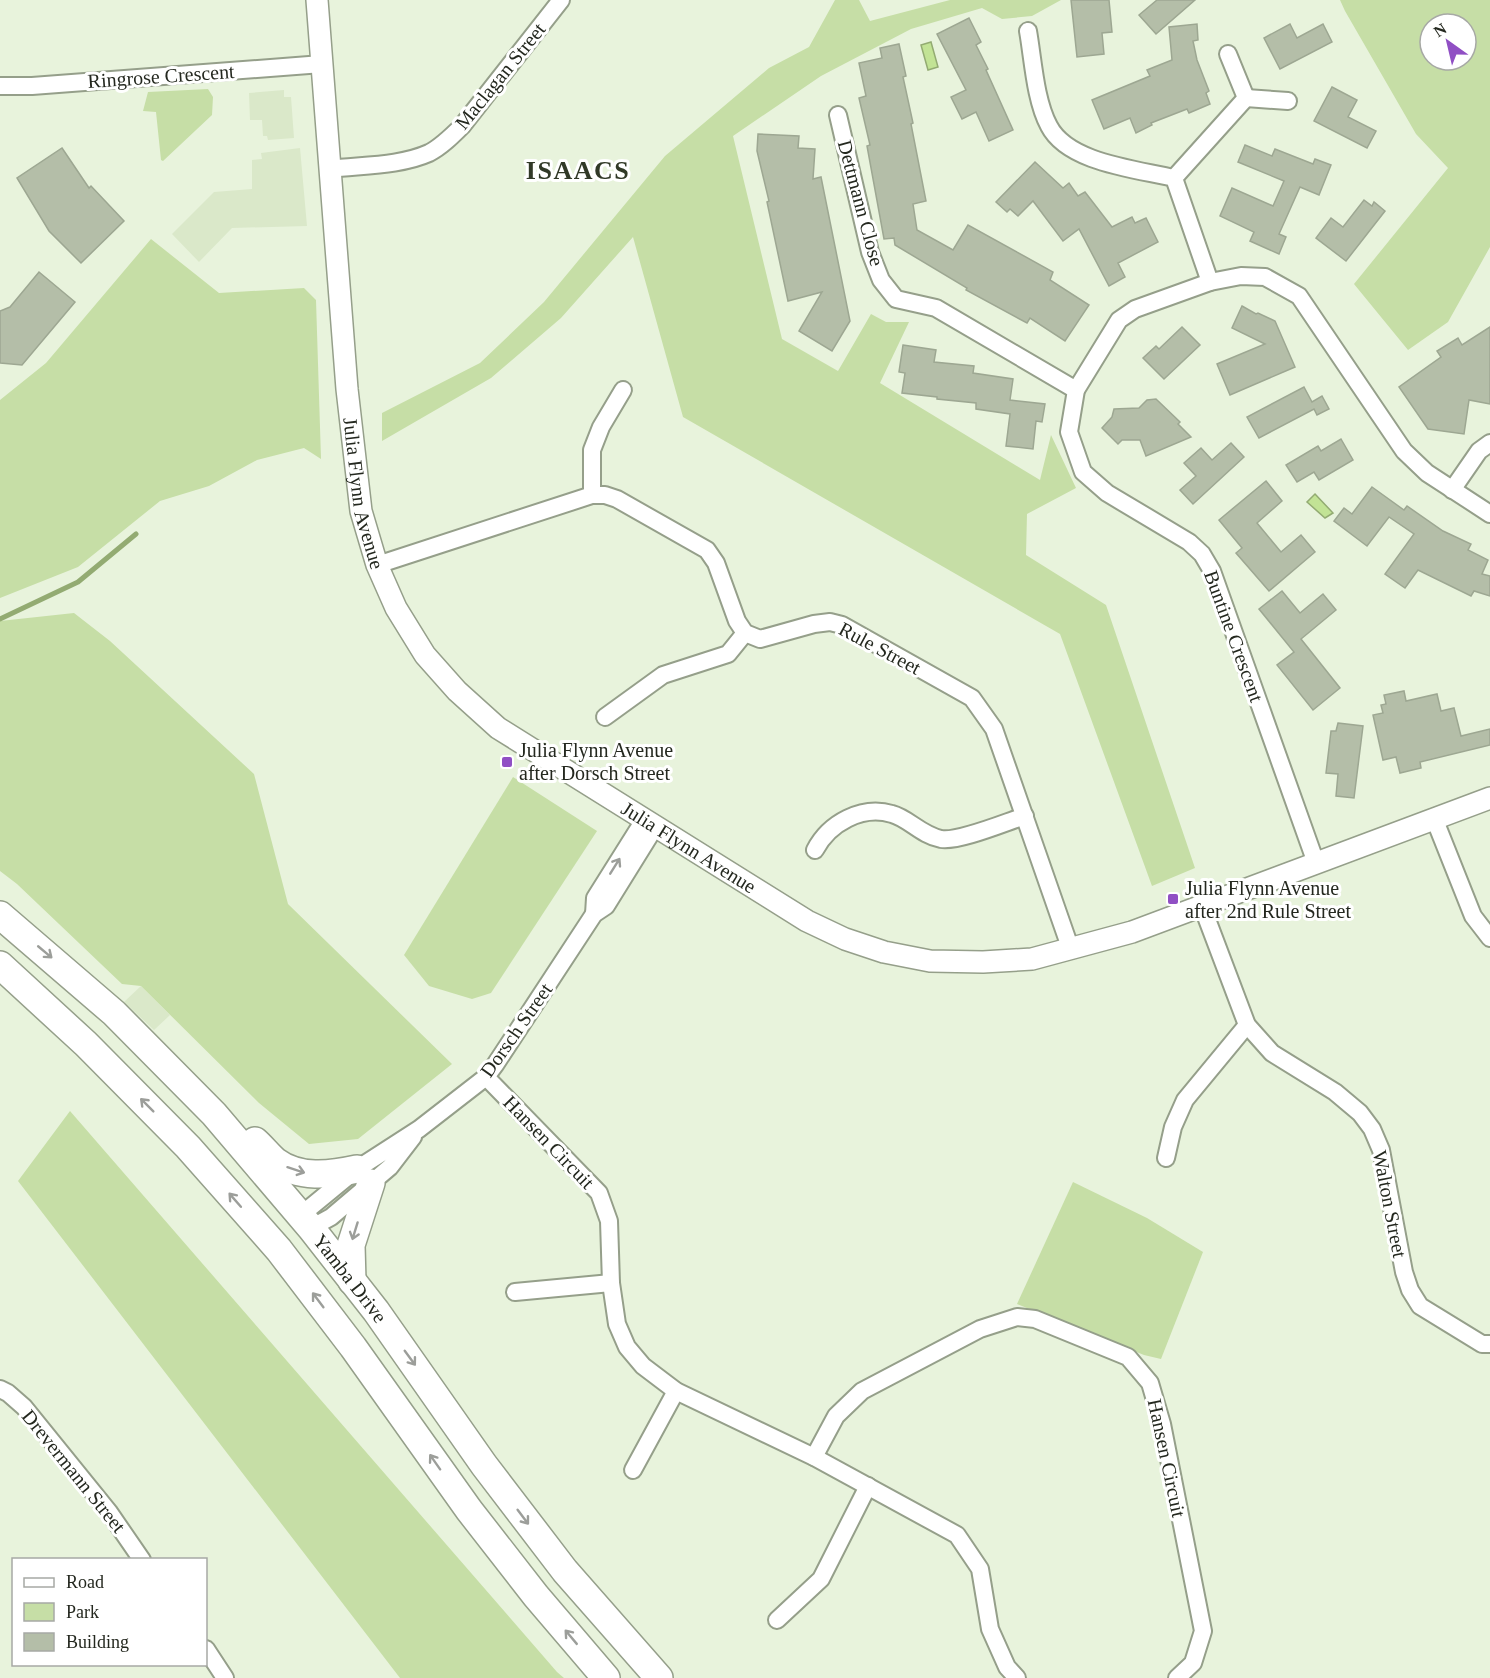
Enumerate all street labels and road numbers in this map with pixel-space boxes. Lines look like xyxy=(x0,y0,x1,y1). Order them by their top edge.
street label: Maclagan Street xyxy=(450,18,551,134)
street label: Ringrose Crescent xyxy=(87,60,236,93)
street label: Dettmann Close xyxy=(834,138,888,268)
street label: Julia Flynn Avenue xyxy=(339,416,389,572)
street label: Buntine Crescent xyxy=(1200,567,1268,705)
street label: Rule Street xyxy=(835,617,925,679)
street label: Julia Flynn Avenue xyxy=(618,797,760,897)
street label: Dorsch Street xyxy=(476,979,557,1081)
street label: Hansen Circuit xyxy=(499,1091,599,1193)
street label: Walton Street xyxy=(1369,1148,1411,1260)
street label: Yamba Drive xyxy=(309,1230,392,1327)
street label: Hansen Circuit xyxy=(1144,1397,1190,1520)
street label: Drevermann Street xyxy=(18,1405,131,1537)

